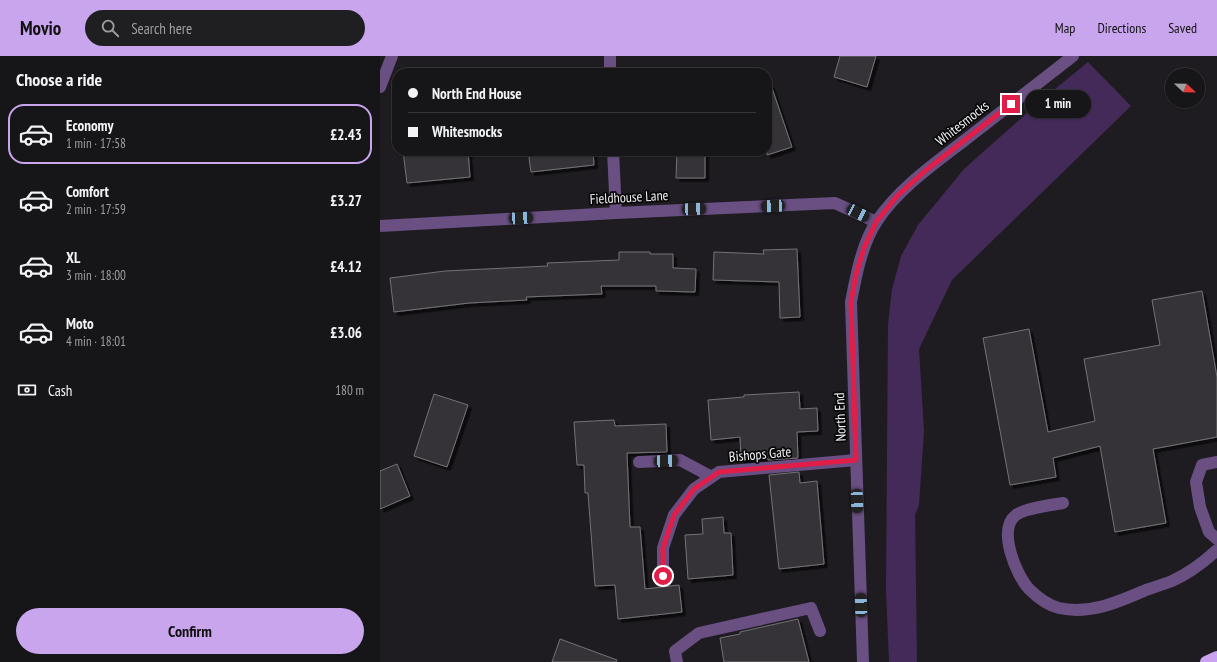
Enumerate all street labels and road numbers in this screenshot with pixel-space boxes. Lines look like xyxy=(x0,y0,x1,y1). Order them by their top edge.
street label: Whitesmocks xyxy=(932,96,993,150)
street label: Fieldhouse Lane xyxy=(589,186,669,208)
street label: North End xyxy=(830,392,850,442)
street label: Bishops Gate xyxy=(728,442,792,466)

